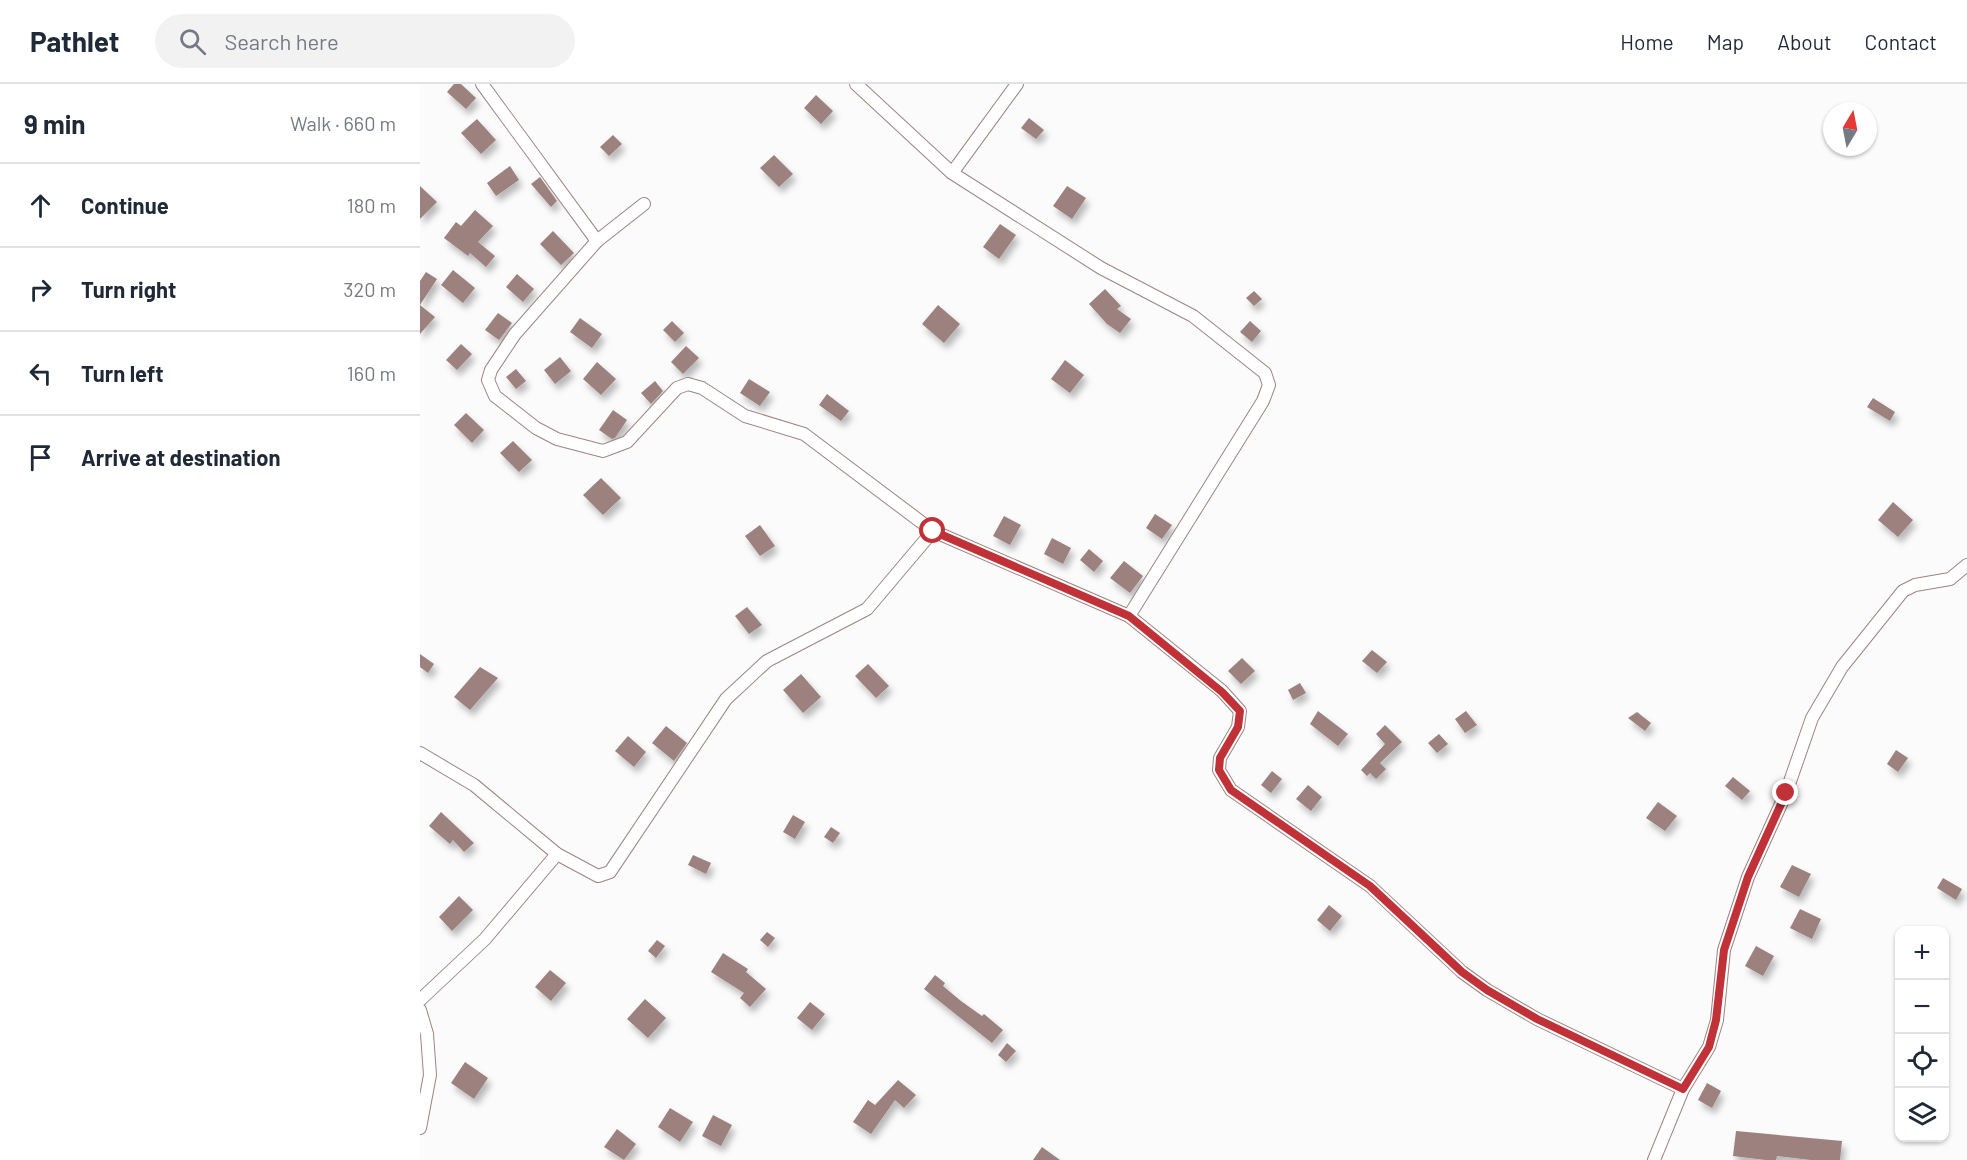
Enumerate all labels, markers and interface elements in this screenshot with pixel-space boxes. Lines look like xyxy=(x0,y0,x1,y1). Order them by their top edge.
search box xyxy=(155,14,575,68)
text: Pathlet xyxy=(30,24,119,58)
icon: search xyxy=(176,25,209,58)
text: Search here xyxy=(224,28,339,54)
text: Home xyxy=(1620,29,1674,54)
text: Map xyxy=(1707,29,1744,54)
text: About xyxy=(1777,29,1832,54)
text: Contact xyxy=(1865,29,1937,54)
north arrow xyxy=(1823,102,1877,156)
text: 9 min xyxy=(24,108,86,139)
text: Walk · 660 m xyxy=(290,111,396,135)
icon: ahead xyxy=(24,189,57,222)
text: Continue xyxy=(81,192,169,218)
text: 180 m xyxy=(347,193,396,217)
icon: right xyxy=(24,273,57,306)
text: Turn right xyxy=(81,276,176,302)
text: 320 m xyxy=(343,277,396,301)
icon: left xyxy=(24,357,57,390)
text: Turn left xyxy=(81,360,164,386)
text: 160 m xyxy=(347,361,396,385)
icon: arrive xyxy=(24,441,57,474)
text: Arrive at destination xyxy=(81,444,280,470)
route start xyxy=(919,517,945,543)
route end xyxy=(1772,779,1798,805)
map controls xyxy=(1895,926,1949,1142)
button: + xyxy=(1895,926,1949,980)
button: − xyxy=(1895,980,1949,1034)
button: locate xyxy=(1895,1034,1949,1088)
button: layers xyxy=(1895,1088,1949,1142)

